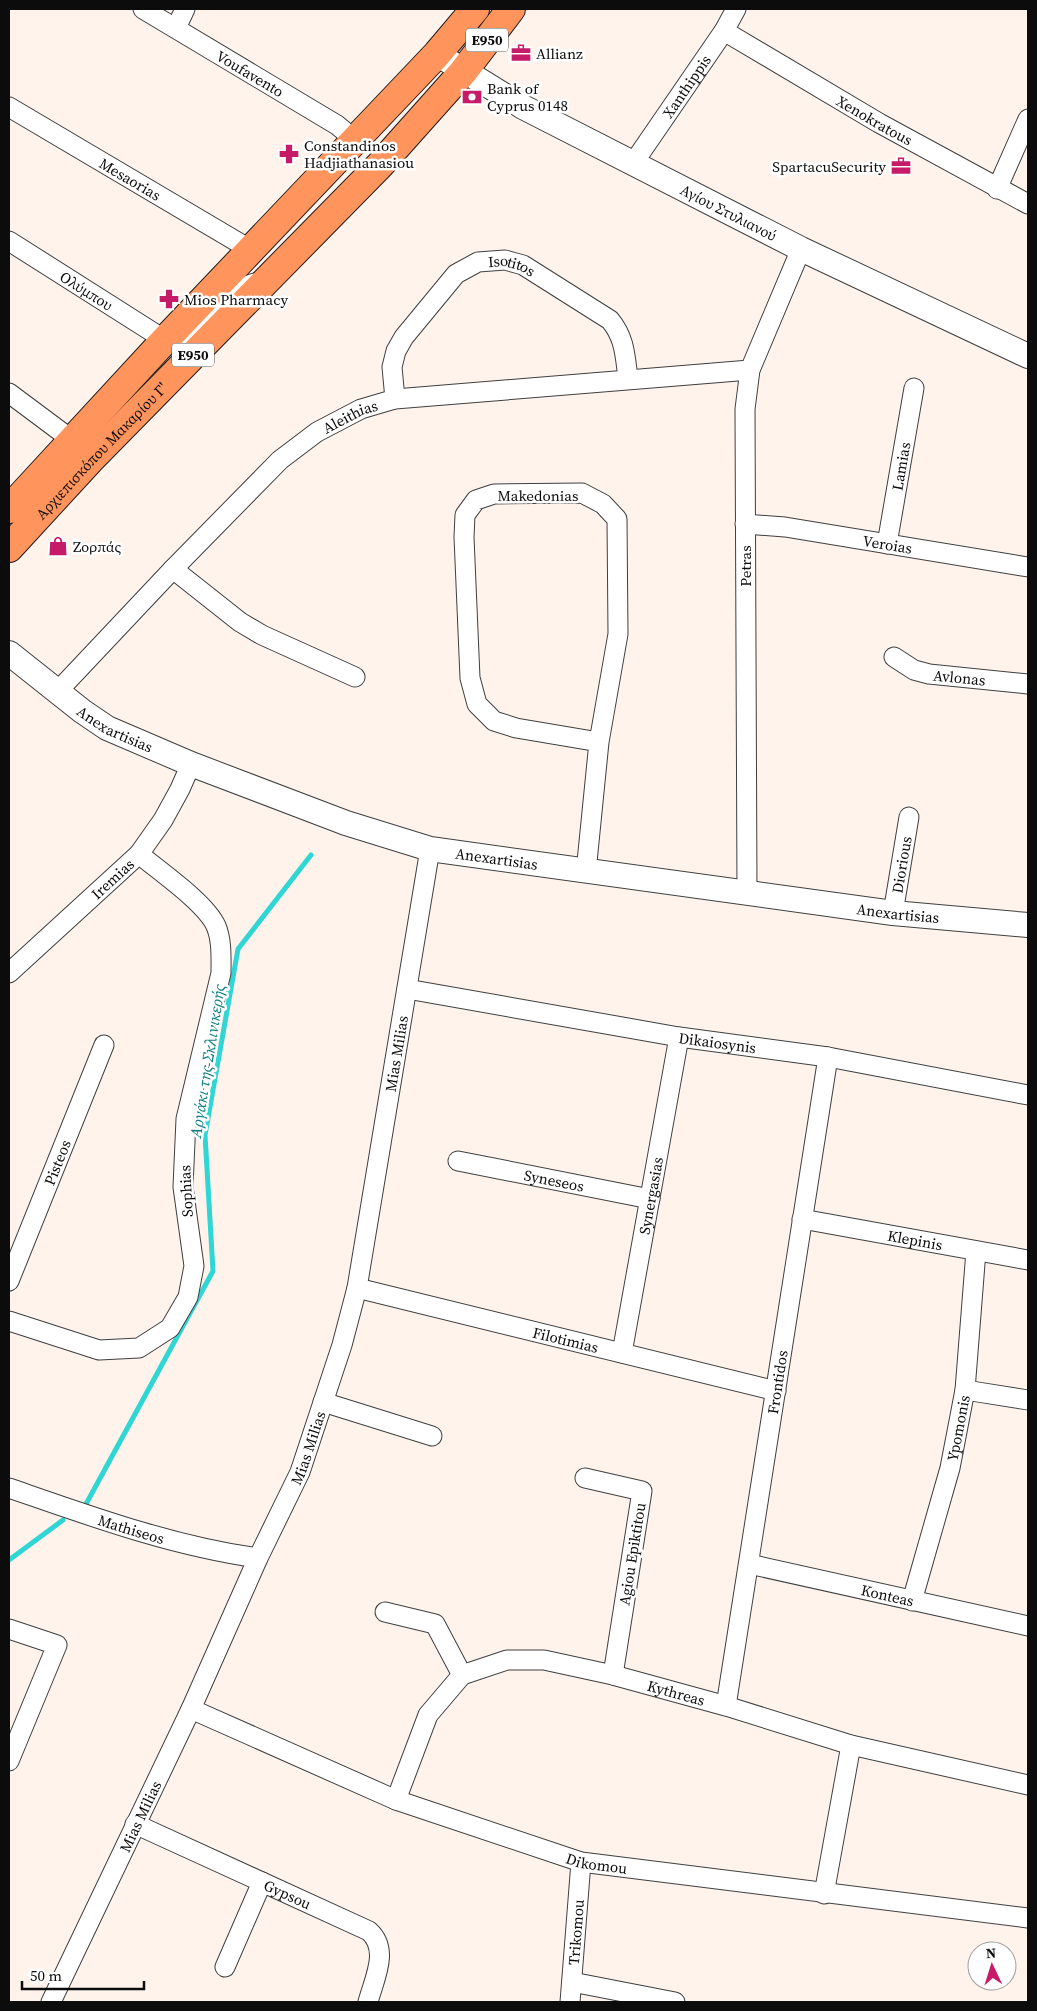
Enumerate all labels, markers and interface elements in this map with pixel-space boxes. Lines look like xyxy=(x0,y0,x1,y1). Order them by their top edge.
road number: E950 xyxy=(466,28,508,52)
office icon: Allianz xyxy=(510,42,532,64)
place label: Allianz xyxy=(536,43,583,64)
street label: Voufavento xyxy=(212,45,288,102)
street label: Xanthippis xyxy=(657,50,715,122)
place label: Bank of Cyprus 0148 xyxy=(487,78,568,116)
bank icon: Bank of Cyprus 0148 xyxy=(461,86,483,108)
street label: Xenokratous xyxy=(833,90,916,150)
place label: Constandinos Hadjiathanasiou xyxy=(304,135,414,173)
pharmacy icon: Constandinos Hadjiathanasiou xyxy=(278,143,300,165)
street label: Mesaorias xyxy=(96,152,165,205)
office icon: SpartacuSecurity xyxy=(890,155,912,177)
place label: SpartacuSecurity xyxy=(772,156,886,177)
street label: Αγίου Στυλιανού xyxy=(677,179,781,246)
street label: Isotitos xyxy=(487,249,540,281)
street label: Ολύμπου xyxy=(56,266,117,315)
pharmacy icon: Mios Pharmacy xyxy=(158,288,180,310)
place label: Mios Pharmacy xyxy=(184,289,288,310)
road number: E950 xyxy=(172,344,214,366)
street label: Αρχιεπισκόπου Μακαρίου Γ' xyxy=(30,377,172,524)
street label: Aleithias xyxy=(319,394,380,438)
street label: Lamias xyxy=(886,440,915,492)
street label: Makedonias xyxy=(498,485,578,506)
street label: Veroias xyxy=(861,529,914,558)
shop icon: Ζορπάς xyxy=(47,535,69,557)
place label: Ζορπάς xyxy=(73,536,121,557)
street label: Petras xyxy=(735,545,756,587)
street label: Avlonas xyxy=(932,664,987,690)
street label: Anexartisias xyxy=(73,700,156,757)
street label: Diorious xyxy=(886,835,916,895)
street label: Anexartisias xyxy=(454,842,539,874)
street label: Iremias xyxy=(86,853,138,904)
street label: Anexartisias xyxy=(855,898,940,928)
water label: Αργάκι της Σκλινικερής xyxy=(184,982,230,1140)
street label: Mias Milias xyxy=(379,1014,413,1093)
street label: Dikaiosynis xyxy=(677,1027,758,1058)
street label: Pisteos xyxy=(38,1136,75,1188)
street label: Synergasias xyxy=(633,1155,668,1236)
street label: Sophias xyxy=(174,1164,198,1218)
street label: Syneseos xyxy=(522,1164,586,1196)
street label: Klepinis xyxy=(886,1224,944,1255)
street label: Filotimias xyxy=(531,1321,601,1358)
street label: Frontidos xyxy=(762,1348,792,1415)
street label: Ypomonis xyxy=(941,1393,974,1463)
street label: Mias Milias xyxy=(285,1408,330,1488)
street label: Agiou Epiktitou xyxy=(614,1501,651,1607)
street label: Mathiseos xyxy=(96,1509,167,1548)
street label: Konteas xyxy=(859,1579,916,1611)
street label: Kythreas xyxy=(645,1674,707,1710)
street label: Mias Milias xyxy=(114,1777,166,1855)
street label: Dikomou xyxy=(563,1847,629,1878)
street label: Gypsou xyxy=(261,1874,315,1914)
street label: Trikomou xyxy=(562,1898,589,1966)
north arrow xyxy=(967,1941,1017,1991)
text: N xyxy=(985,1943,997,1963)
scale bar xyxy=(22,1958,145,1990)
text: 50 m xyxy=(30,1965,62,1986)

